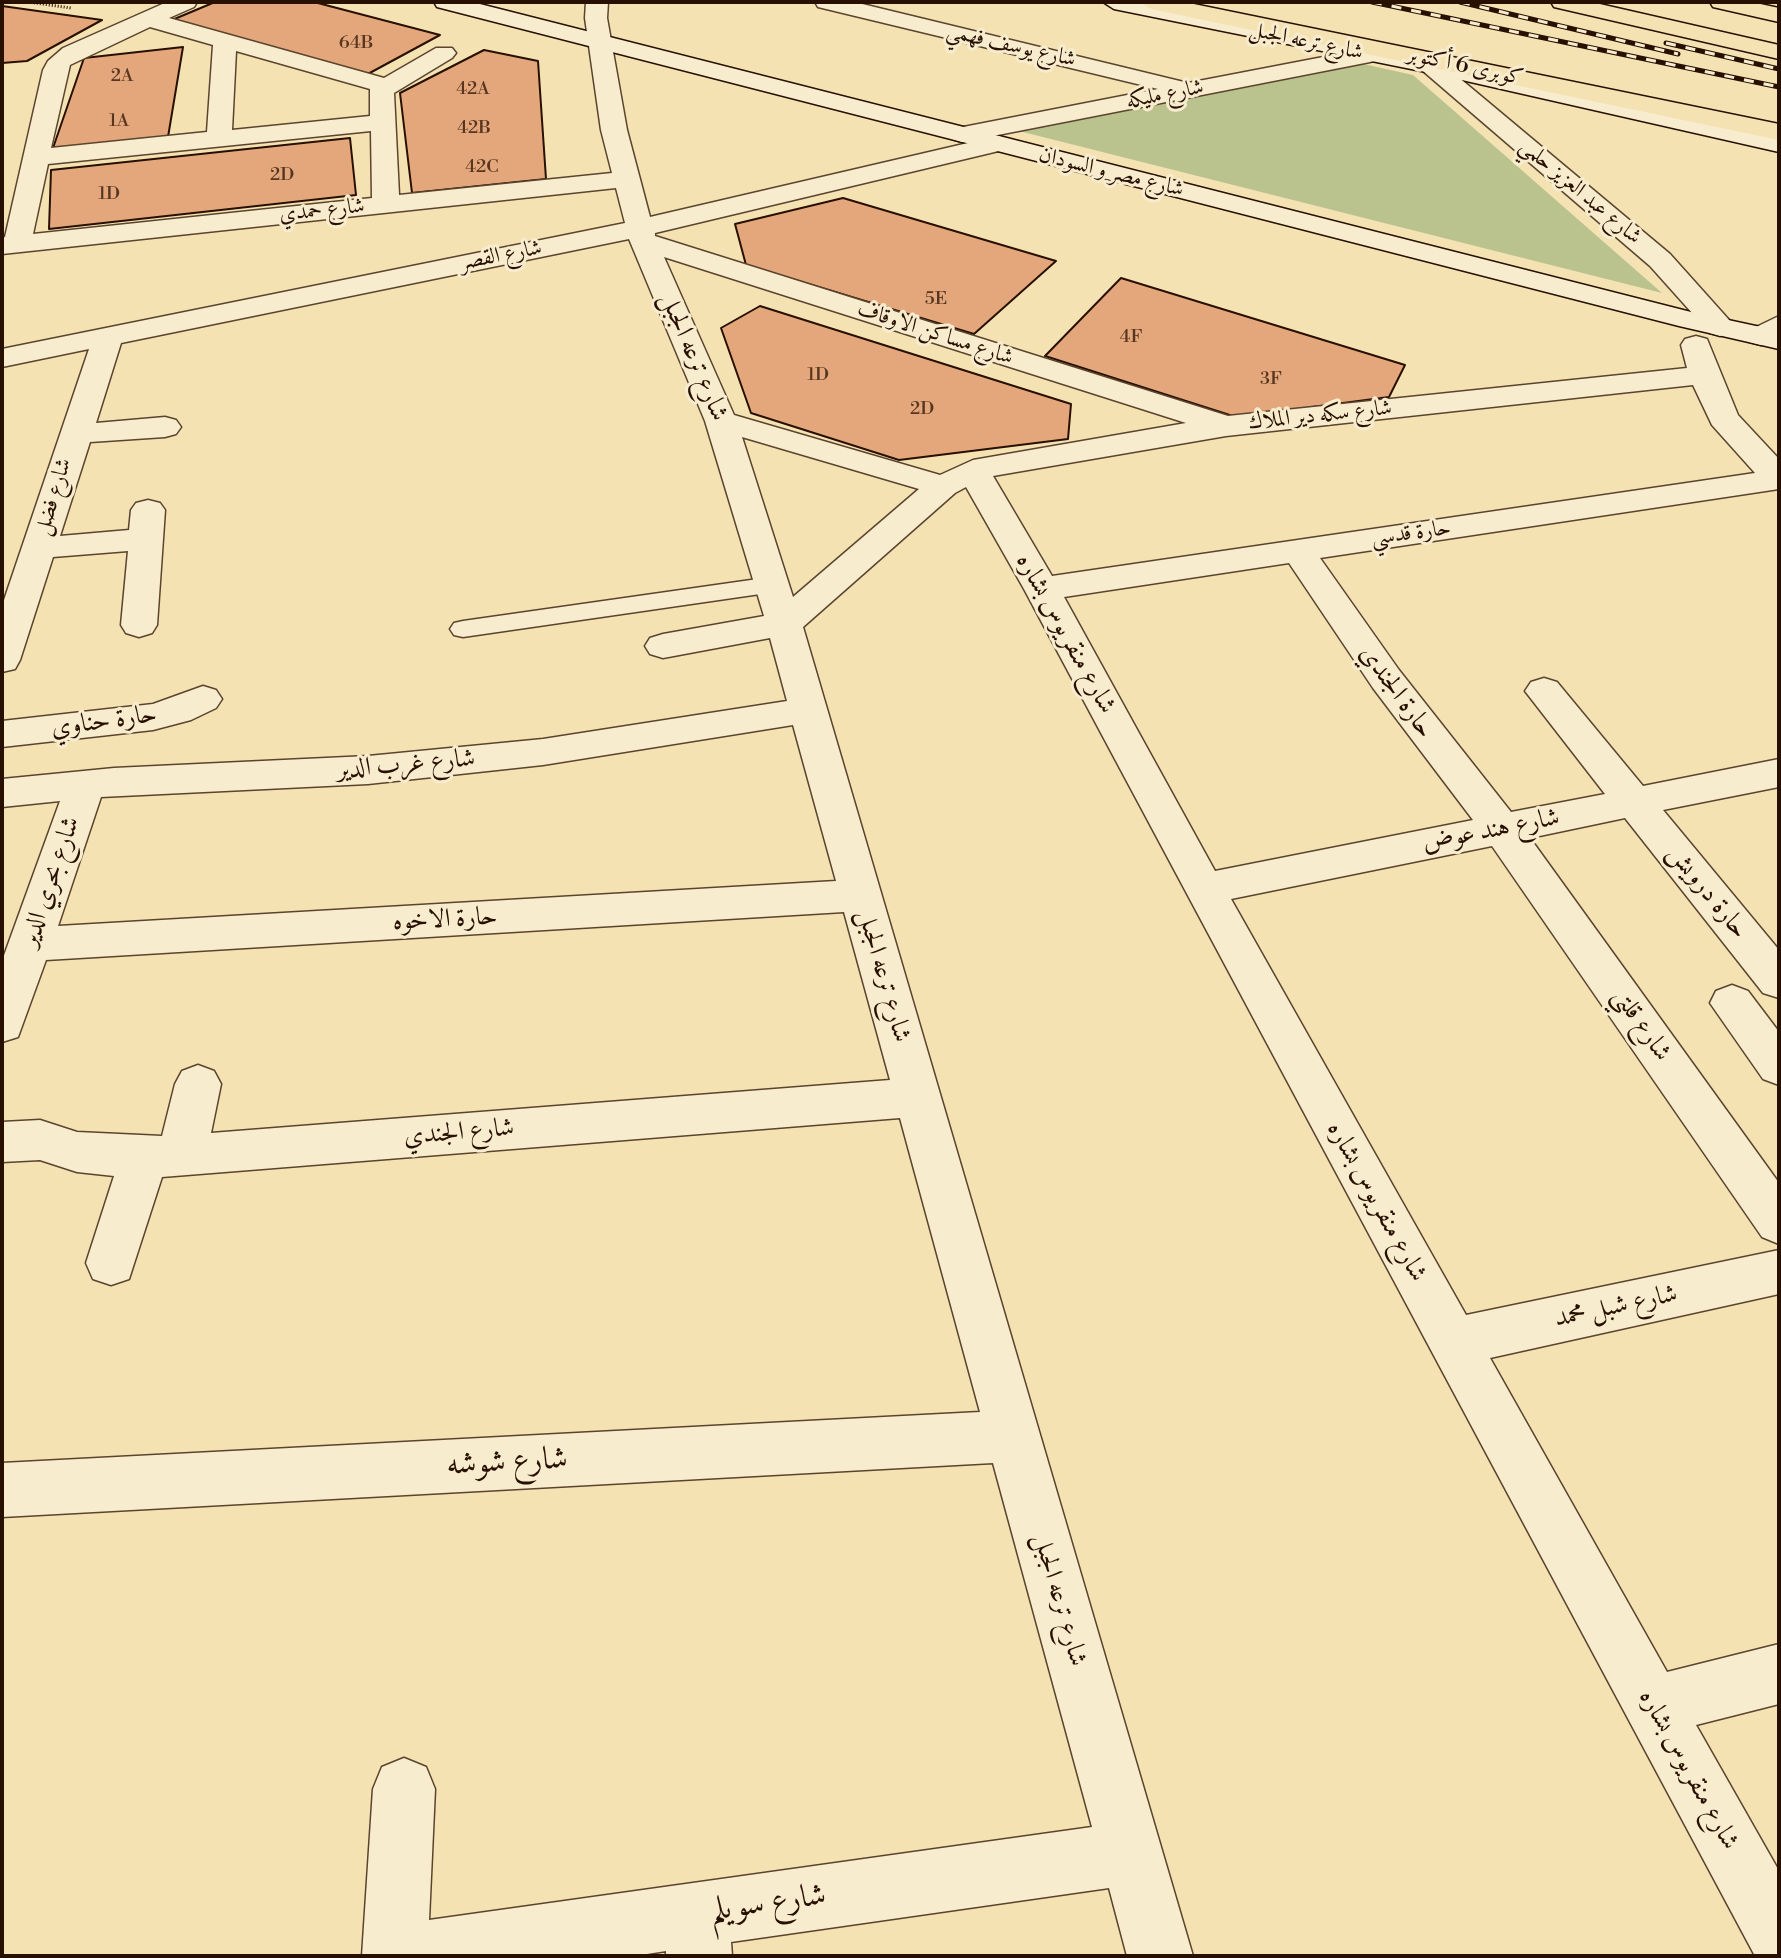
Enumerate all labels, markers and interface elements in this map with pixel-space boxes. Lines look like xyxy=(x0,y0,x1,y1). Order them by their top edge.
street label: شارع ترعه الجبل xyxy=(1247,17,1365,67)
street label: شارع يوسف فهمي xyxy=(944,18,1078,74)
house number: 64B xyxy=(339,33,373,55)
street label: كوبرى 6 أكتوبر xyxy=(1404,42,1526,92)
house number: 2A xyxy=(111,66,133,88)
street label: شارع مليكه xyxy=(1124,75,1206,115)
house number: 42A xyxy=(456,79,490,101)
house number: 1A xyxy=(109,111,129,133)
house number: 42B xyxy=(457,118,491,140)
street label: شارع عبد العزيز حلمي xyxy=(1514,133,1646,251)
street label: شارع مصر و السودان xyxy=(1036,142,1186,204)
house number: 42C xyxy=(465,157,499,179)
house number: 2D xyxy=(270,165,294,187)
house number: 1D xyxy=(98,184,120,206)
street label: شارع حمدي xyxy=(278,193,366,229)
street label: شارع القصر xyxy=(458,235,544,277)
street label: شارع ترعه الجبل xyxy=(652,288,734,426)
house number: 5E xyxy=(925,289,947,311)
street label: شارع مساكن الاوقاف xyxy=(854,296,1016,372)
house number: 4F xyxy=(1120,327,1142,349)
house number: 1D xyxy=(807,365,829,387)
house number: 3F xyxy=(1260,369,1282,391)
street label: شارع سكه دير الملاك xyxy=(1247,395,1393,437)
house number: 2D xyxy=(910,399,934,421)
street label: شارع فضل xyxy=(30,455,78,539)
street label: حارة قدسي xyxy=(1369,515,1453,553)
street label: شارع منقريوس بشاره xyxy=(1008,548,1122,720)
street label: حارة الجندي xyxy=(1352,639,1440,745)
street label: حارة حناوي xyxy=(49,699,159,745)
street label: شارع غرب الدير xyxy=(335,743,477,787)
street label: شارع هند عوض xyxy=(1420,802,1562,860)
street label: شارع بحري الدير xyxy=(14,813,88,951)
street label: حارة درويش xyxy=(1660,839,1754,945)
street label: حارة الاخوه xyxy=(392,902,498,938)
street label: شارع ترعه الجبل xyxy=(849,906,917,1046)
street label: شارع قلتي xyxy=(1605,982,1677,1068)
street label: شارع الجندي xyxy=(402,1113,516,1153)
street label: شارع منقريوس بشاره xyxy=(1319,1116,1433,1288)
street label: شارع شبل محمد xyxy=(1552,1279,1680,1335)
street label: شارع شوشه xyxy=(445,1441,569,1485)
street label: شارع ترعه الجبل xyxy=(1025,1530,1093,1670)
street label: شارع منقريوس بشاره xyxy=(1631,1684,1745,1856)
street label: شارع سويلم xyxy=(707,1877,829,1931)

